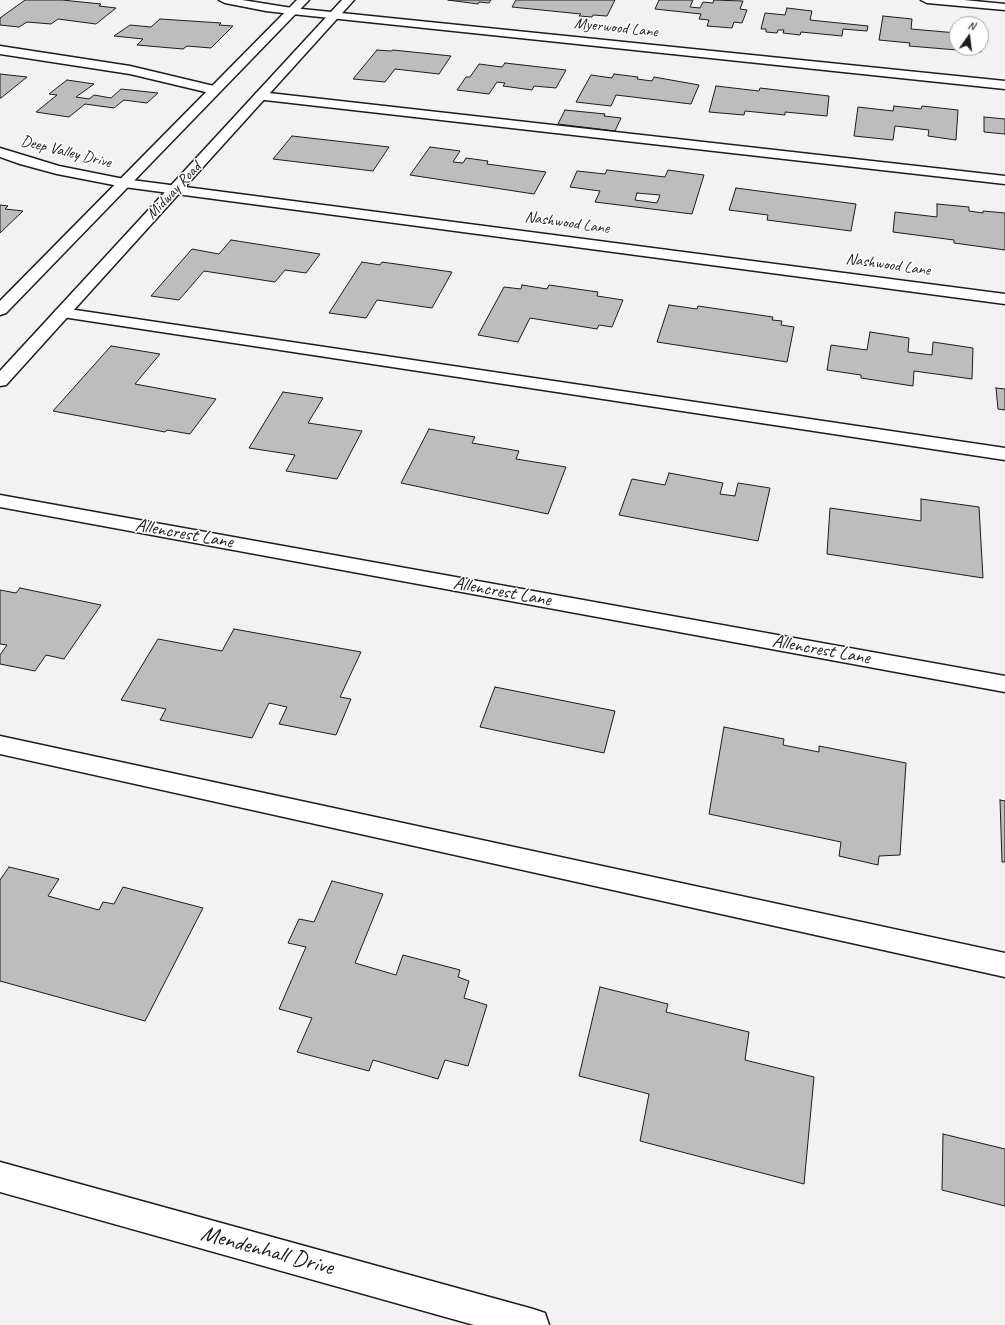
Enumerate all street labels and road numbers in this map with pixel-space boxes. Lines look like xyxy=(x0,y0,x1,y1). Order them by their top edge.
street label: Myerwood Lane xyxy=(573,14,659,42)
street label: Deep Valley Drive xyxy=(19,132,113,172)
street label: Midway Road xyxy=(143,158,205,224)
street label: Nashwood Lane xyxy=(523,208,611,238)
street label: Nashwood Lane xyxy=(844,250,932,280)
street label: Allencrest Lane xyxy=(133,514,235,554)
street label: Allencrest Lane xyxy=(451,572,553,612)
street label: Allencrest Lane xyxy=(770,630,872,670)
street label: Mendenhall Drive xyxy=(198,1220,336,1282)

